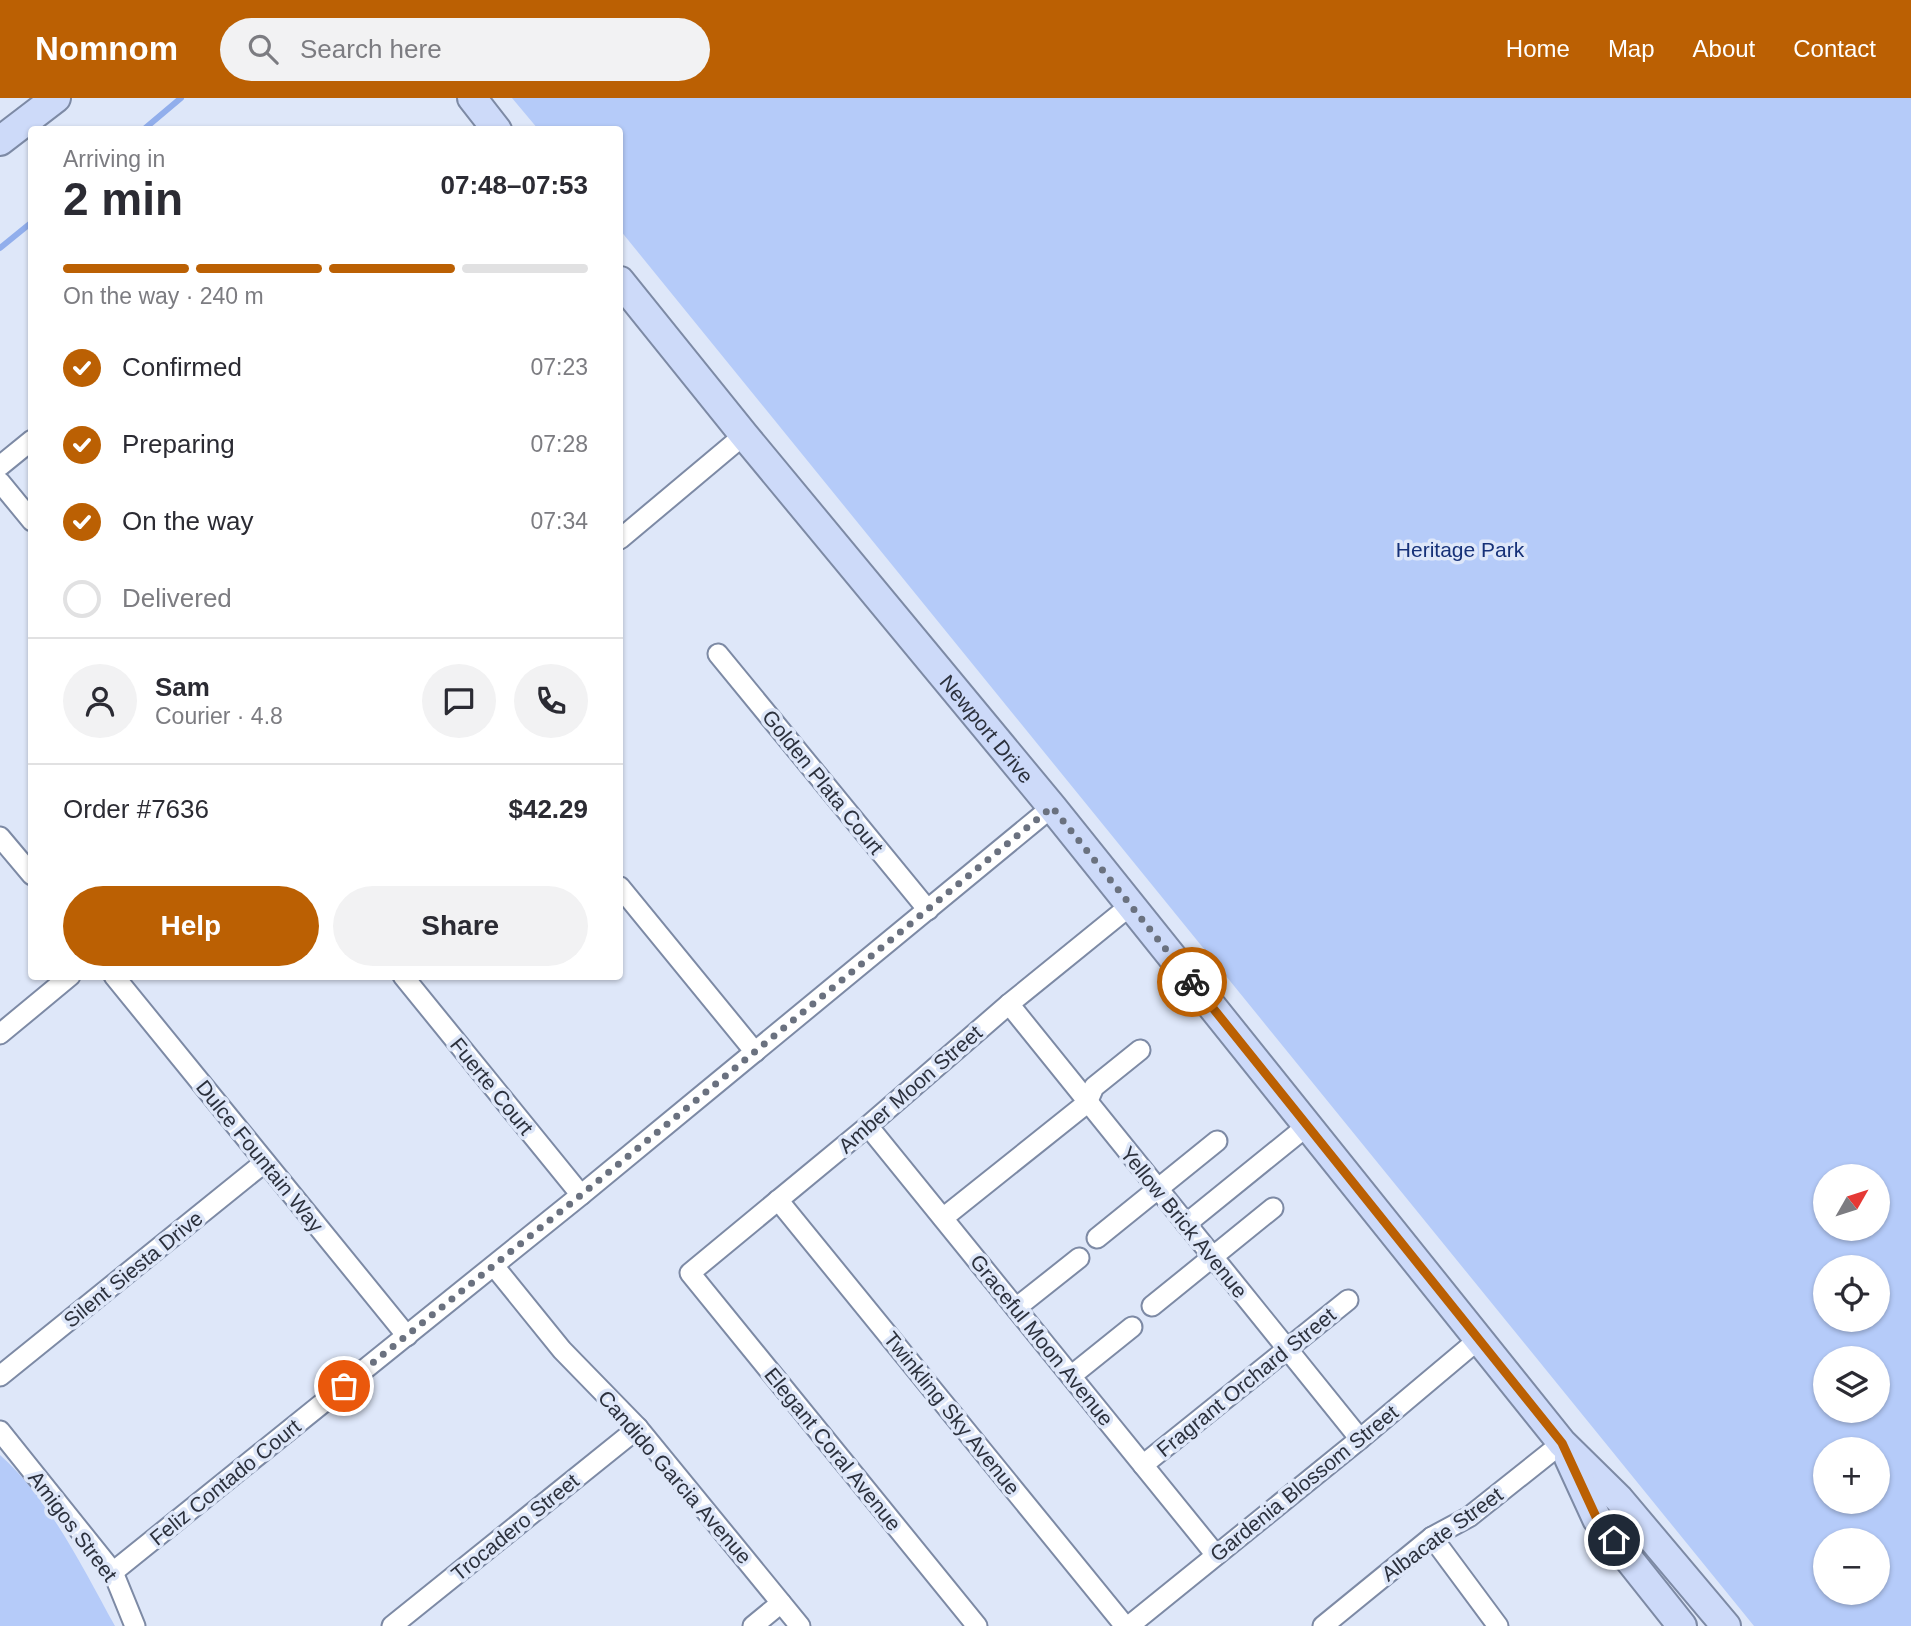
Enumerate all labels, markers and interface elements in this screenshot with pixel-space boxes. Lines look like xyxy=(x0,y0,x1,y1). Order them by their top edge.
search box xyxy=(220,18,710,81)
text: Nomnom xyxy=(35,30,178,67)
icon: search xyxy=(244,30,282,68)
text: Search here xyxy=(300,34,442,64)
text: Home xyxy=(1506,35,1570,62)
text: Map xyxy=(1608,35,1655,62)
text: About xyxy=(1693,35,1755,62)
text: Contact xyxy=(1793,35,1876,62)
text: Arriving in xyxy=(63,146,165,172)
text: 07:48–07:53 xyxy=(441,170,588,200)
text: 2 min xyxy=(63,173,183,225)
text: On the way · 240 m xyxy=(63,283,264,309)
icon: check xyxy=(63,349,101,387)
text: Confirmed xyxy=(122,352,242,382)
text: 07:23 xyxy=(530,354,588,380)
icon: check xyxy=(63,426,101,464)
text: Preparing xyxy=(122,429,235,459)
text: 07:28 xyxy=(530,431,588,457)
icon: check xyxy=(63,503,101,541)
text: On the way xyxy=(122,506,254,536)
text: 07:34 xyxy=(530,508,588,534)
park label: Heritage Park xyxy=(1396,538,1525,561)
text: Delivered xyxy=(122,583,232,613)
button: person xyxy=(63,664,137,738)
button: chat xyxy=(422,664,496,738)
button: phone xyxy=(514,664,588,738)
street label: Newport Drive xyxy=(936,670,1038,787)
text: Sam xyxy=(155,672,210,702)
text: Courier · 4.8 xyxy=(155,703,283,729)
street label: Golden Plata Court xyxy=(758,705,888,859)
text: Order #7636 xyxy=(63,794,209,824)
text: $42.29 xyxy=(508,794,588,824)
button: Help xyxy=(63,886,319,966)
button: Share xyxy=(333,886,588,966)
courier xyxy=(1157,947,1227,1017)
icon: bike xyxy=(1173,963,1211,1001)
street label: Amber Moon Street xyxy=(834,1020,986,1157)
street label: Fuerte Court xyxy=(446,1033,538,1139)
street label: Dulce Fountain Way xyxy=(192,1076,329,1237)
street label: Yellow Brick Avenue xyxy=(1116,1142,1252,1302)
north arrow xyxy=(1813,1164,1890,1241)
map controls xyxy=(1813,1164,1890,1605)
street label: Silent Siesta Drive xyxy=(59,1206,207,1332)
street label: Graceful Moon Avenue xyxy=(966,1250,1118,1430)
button: locate xyxy=(1813,1255,1890,1332)
street label: Fragrant Orchard Street xyxy=(1152,1303,1340,1461)
street label: Twinkling Sky Avenue xyxy=(879,1327,1025,1499)
button: layers xyxy=(1813,1346,1890,1423)
pin xyxy=(314,1356,374,1416)
street label: Elegant Coral Avenue xyxy=(760,1363,906,1535)
icon: bag xyxy=(325,1367,363,1405)
street label: Candido Garcia Avenue xyxy=(594,1386,756,1568)
street label: Gardenia Blossom Street xyxy=(1206,1400,1403,1566)
street label: Feliz Contado Court xyxy=(145,1414,305,1550)
button: + xyxy=(1813,1437,1890,1514)
street label: Amigos Street xyxy=(24,1466,122,1586)
street label: Trocadero Street xyxy=(447,1469,583,1585)
street label: Albacate Street xyxy=(1377,1482,1507,1586)
pin xyxy=(1584,1510,1644,1570)
icon: home xyxy=(1595,1521,1633,1559)
button: − xyxy=(1813,1528,1890,1605)

